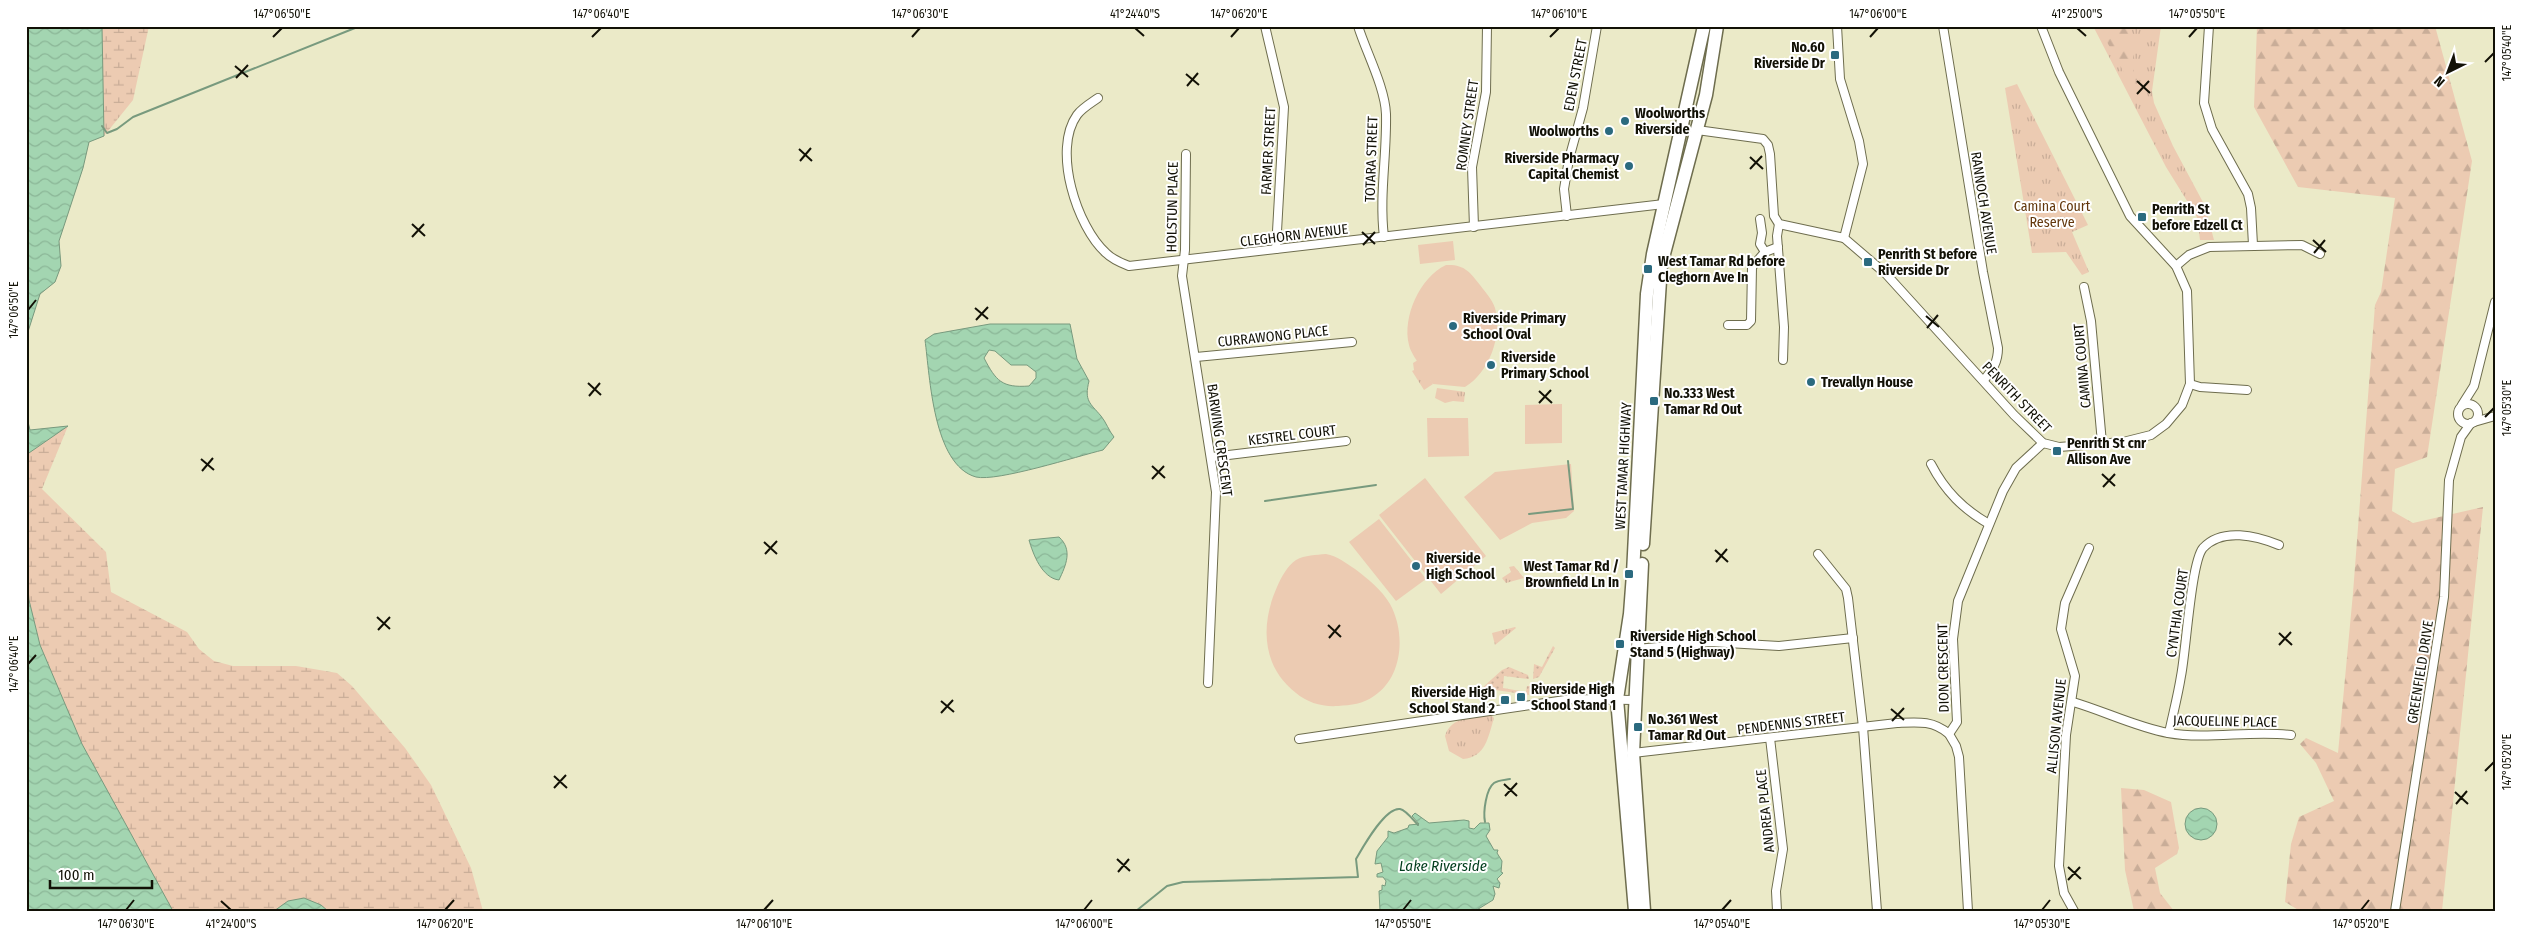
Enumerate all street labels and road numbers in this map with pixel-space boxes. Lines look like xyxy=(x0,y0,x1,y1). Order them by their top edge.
street label: EDEN STREET xyxy=(1560,37,1591,113)
street label: ROMNEY STREET xyxy=(1453,78,1482,172)
street label: FARMER STREET xyxy=(1258,106,1279,196)
street label: TOTARA STREET xyxy=(1362,115,1382,202)
street label: RANNOCH AVENUE xyxy=(1967,150,2000,256)
street label: HOLSTUN PLACE xyxy=(1163,161,1182,253)
street label: CLEGHORN AVENUE xyxy=(1239,220,1349,251)
street label: CURRAWONG PLACE xyxy=(1217,322,1330,351)
street label: CAMINA COURT xyxy=(2070,322,2095,409)
street label: PENRITH STREET xyxy=(1978,358,2055,437)
street label: BARWING CRESCENT xyxy=(1203,383,1236,498)
street label: WEST TAMAR HIGHWAY xyxy=(1612,402,1635,530)
street label: KESTREL COURT xyxy=(1247,422,1337,449)
street label: CYNTHIA COURT xyxy=(2163,567,2192,658)
street label: GREENFIELD DRIVE xyxy=(2404,619,2437,725)
street label: DION CRESCENT xyxy=(1934,623,1953,713)
street label: ALLISON AVENUE xyxy=(2043,677,2070,774)
street label: PENDENNIS STREET xyxy=(1736,708,1846,739)
street label: JACQUELINE PLACE xyxy=(2173,712,2278,731)
street label: ANDREA PLACE xyxy=(1753,768,1778,853)

